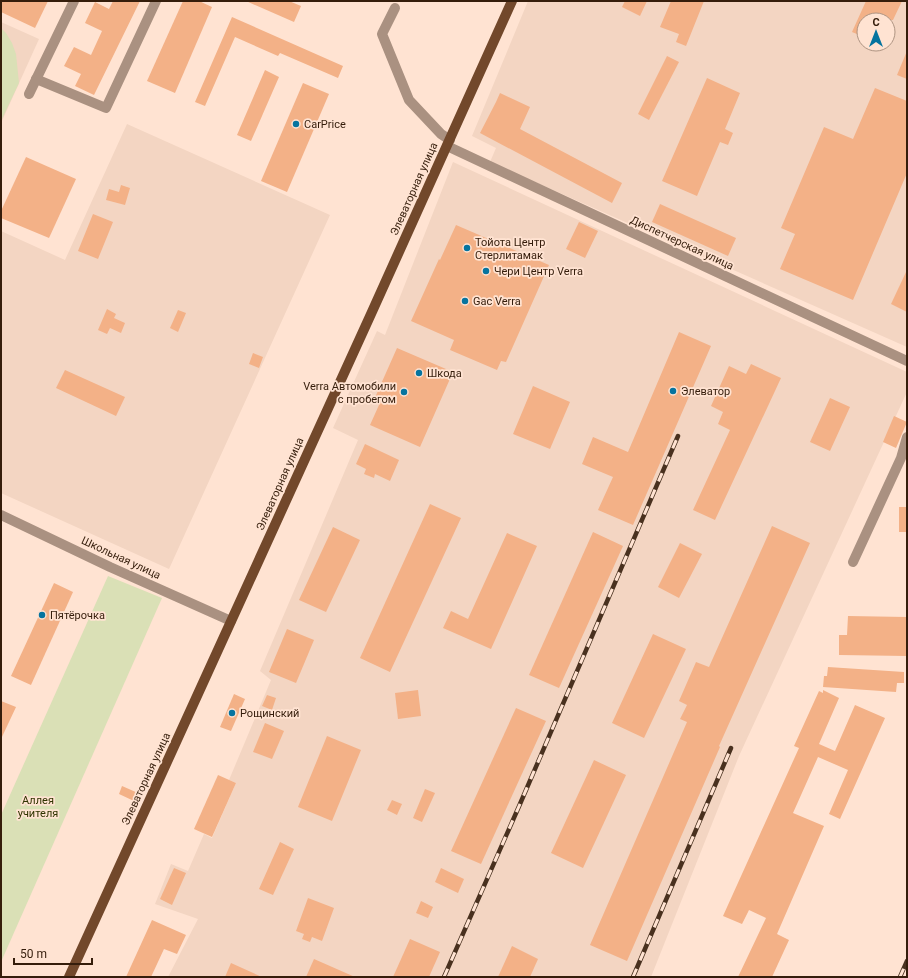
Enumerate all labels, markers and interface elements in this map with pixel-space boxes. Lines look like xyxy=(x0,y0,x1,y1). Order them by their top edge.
north arrow xyxy=(856,12,896,52)
text: С xyxy=(872,16,880,29)
place label: CarPrice xyxy=(304,118,346,131)
marker: CarPrice xyxy=(291,119,301,129)
street label: Элеваторная улица xyxy=(388,140,440,238)
street label: Диспетчерская улица xyxy=(628,213,736,273)
place label: Тойота Центр Стерлитамак xyxy=(475,236,545,262)
marker: Тойота Центр Стерлитамак xyxy=(462,243,472,253)
place label: Чери Центр Verra xyxy=(494,265,583,278)
marker: Чери Центр Verra xyxy=(481,266,491,276)
place label: Gac Verra xyxy=(473,295,521,308)
marker: Gac Verra xyxy=(460,296,470,306)
place label: Шкода xyxy=(427,367,462,380)
marker: Шкода xyxy=(414,368,424,378)
place label: Verra Автомобили с пробегом xyxy=(303,380,396,406)
place label: Элеватор xyxy=(681,385,730,398)
marker: Элеватор xyxy=(668,386,678,396)
marker: Verra Автомобили с пробегом xyxy=(399,387,409,397)
street label: Элеваторная улица xyxy=(254,435,306,533)
street label: Школьная улица xyxy=(79,534,163,582)
place label: Пятёрочка xyxy=(50,609,105,622)
marker: Пятёрочка xyxy=(37,610,47,620)
place label: Рощинский xyxy=(240,707,299,720)
marker: Рощинский xyxy=(227,708,237,718)
street label: Элеваторная улица xyxy=(119,731,173,827)
park label: Аллея учителя xyxy=(18,794,58,820)
scale bar xyxy=(14,940,92,966)
text: 50 m xyxy=(20,947,47,961)

